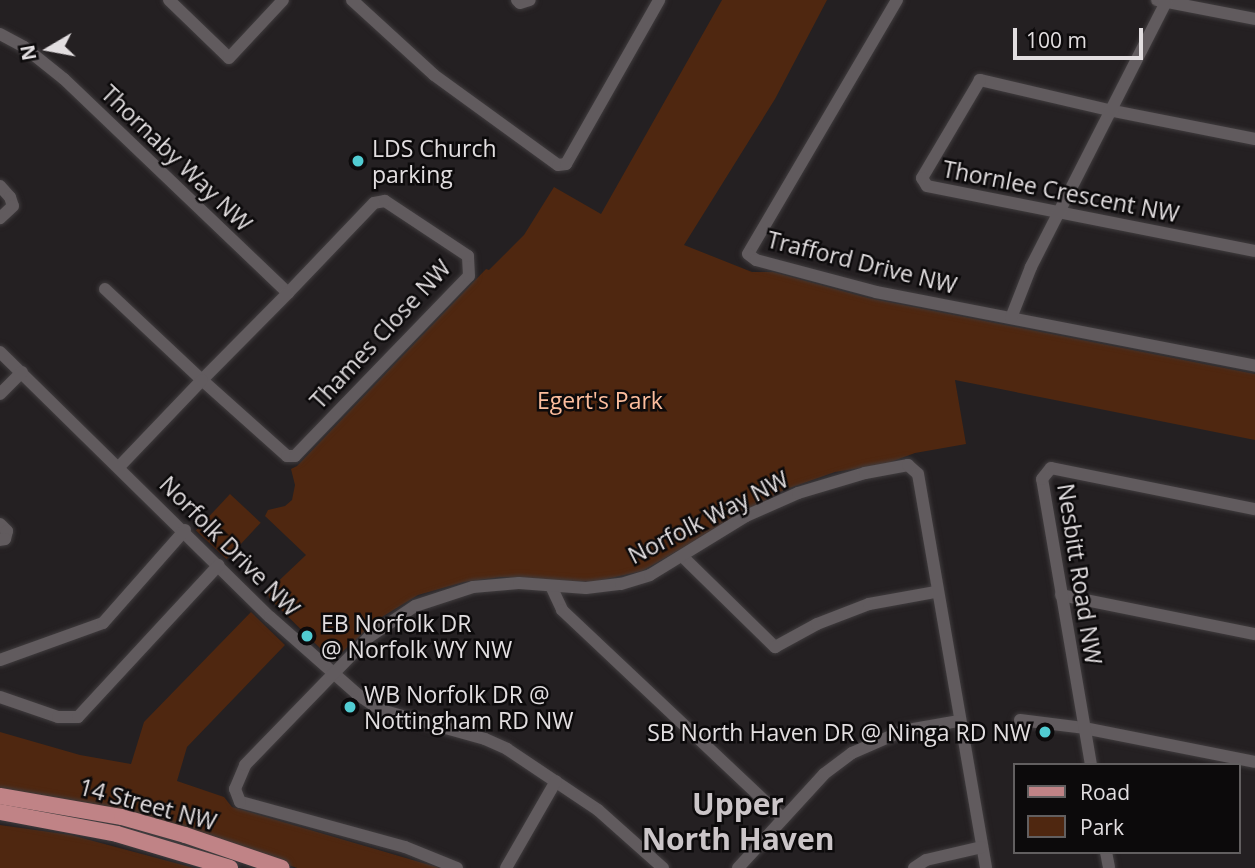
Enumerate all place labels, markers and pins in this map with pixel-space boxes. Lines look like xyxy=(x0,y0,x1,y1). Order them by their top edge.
place label: LDS Church parking xyxy=(372,134,497,188)
marker: LDS Church parking xyxy=(350,153,366,169)
place label: EB Norfolk DR @ Norfolk WY NW xyxy=(321,609,512,663)
marker: EB Norfolk DR @ Norfolk WY NW xyxy=(299,628,315,644)
place label: WB Norfolk DR @ Nottingham RD NW xyxy=(364,680,574,734)
marker: WB Norfolk DR @ Nottingham RD NW xyxy=(342,699,358,715)
place label: SB North Haven DR @ Ninga RD NW xyxy=(647,718,1031,746)
marker: SB North Haven DR @ Ninga RD NW xyxy=(1037,724,1053,740)

